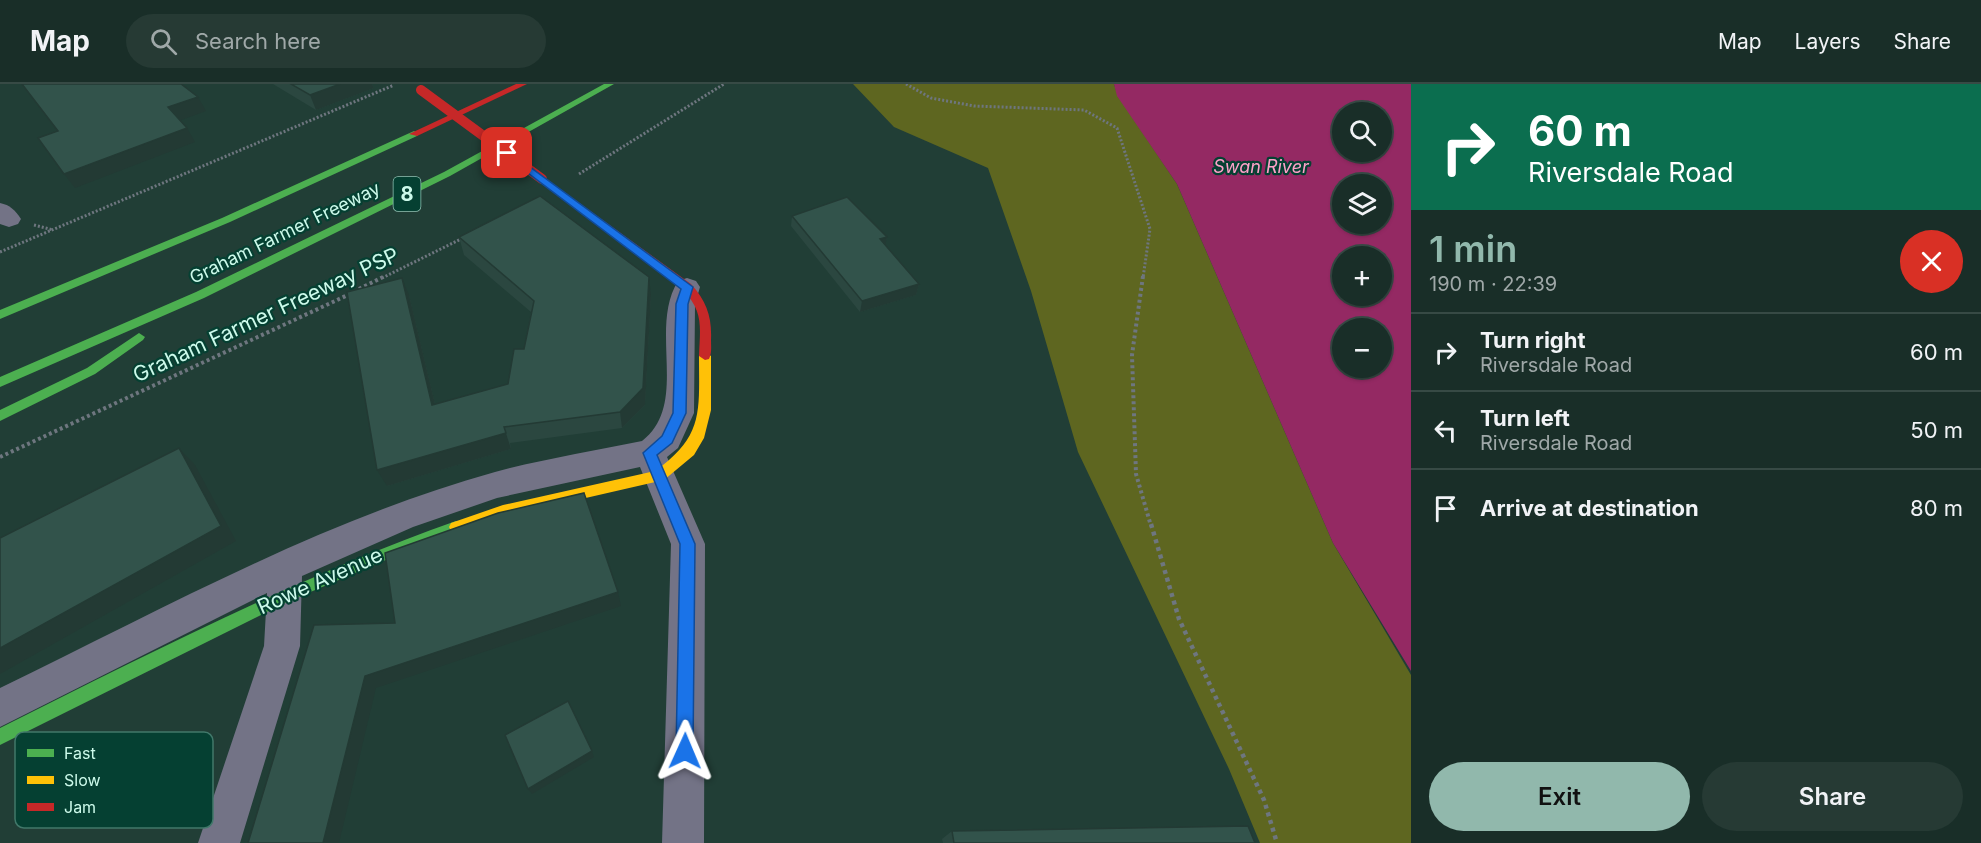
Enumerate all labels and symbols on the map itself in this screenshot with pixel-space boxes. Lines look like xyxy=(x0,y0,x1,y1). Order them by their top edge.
pin xyxy=(481,127,532,178)
water label: Swan River xyxy=(1213,156,1310,177)
street label: Graham Farmer Freeway xyxy=(186,177,383,288)
road number: 8 xyxy=(394,177,420,211)
street label: Graham Farmer Freeway PSP xyxy=(129,242,403,387)
street label: Rowe Avenue xyxy=(253,542,386,619)
position arrow xyxy=(653,719,717,783)
legend xyxy=(15,732,213,828)
text: Fast xyxy=(64,743,96,763)
text: Slow xyxy=(64,770,101,790)
text: Jam xyxy=(64,797,96,817)

